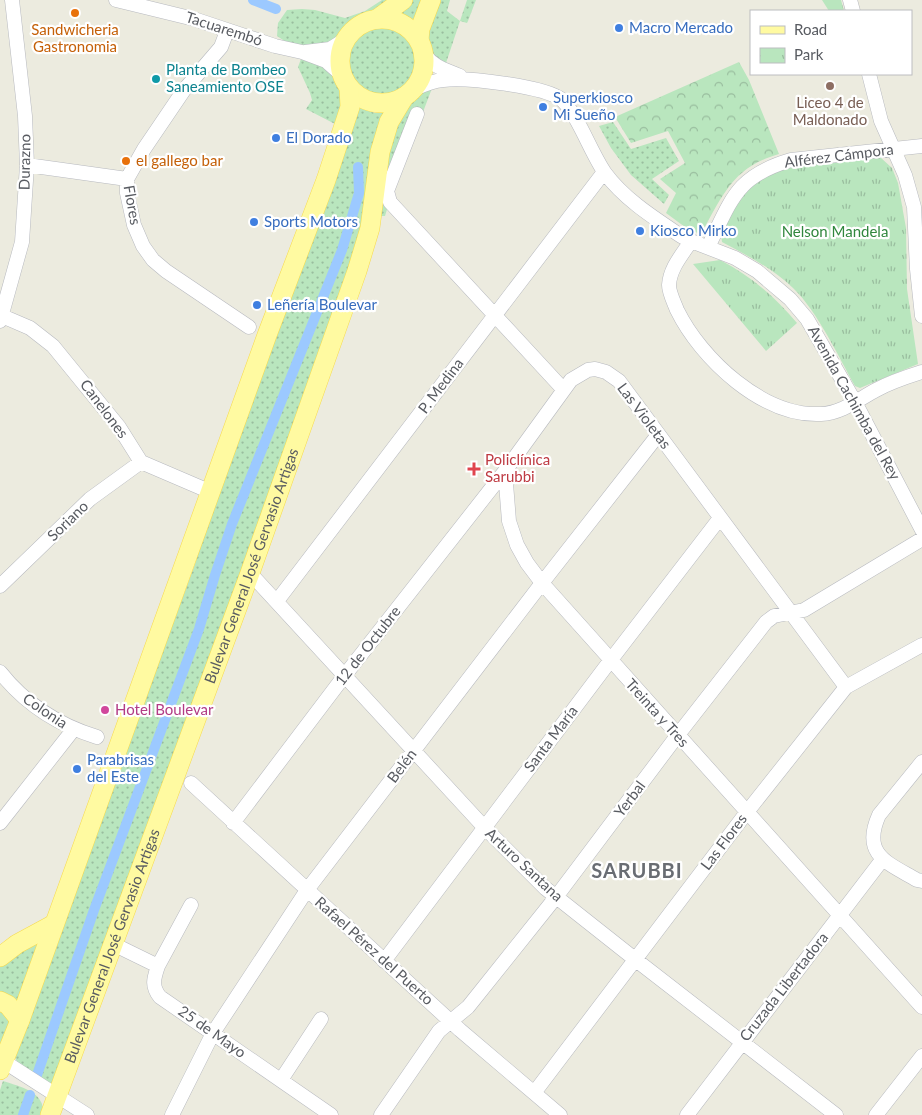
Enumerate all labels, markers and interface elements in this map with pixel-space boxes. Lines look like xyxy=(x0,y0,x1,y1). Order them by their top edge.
marker: Sandwicheria Gastronomia xyxy=(69,7,81,19)
street label: Tacuarembó xyxy=(184,7,265,49)
legend xyxy=(750,10,912,75)
place label: Macro Mercado xyxy=(629,18,733,36)
place label: Sandwicheria Gastronomia xyxy=(31,20,119,55)
text: Road xyxy=(794,20,827,38)
marker: Macro Mercado xyxy=(613,22,625,34)
text: Park xyxy=(794,45,824,63)
place label: Planta de Bombeo Saneamiento OSE xyxy=(166,60,286,95)
marker: Planta de Bombeo Saneamiento OSE xyxy=(150,73,162,85)
marker: Liceo 4 de Maldonado xyxy=(824,80,836,92)
place label: Superkiosco Mi Sueño xyxy=(553,88,633,123)
place label: Liceo 4 de Maldonado xyxy=(793,93,867,128)
marker: Superkiosco Mi Sueño xyxy=(537,101,549,113)
place label: El Dorado xyxy=(286,128,351,146)
marker: El Dorado xyxy=(270,132,282,144)
street label: Durazno xyxy=(15,134,33,190)
street label: Alférez Cámpora xyxy=(783,139,894,171)
place label: el gallego bar xyxy=(136,151,223,169)
marker: el gallego bar xyxy=(120,155,132,167)
street label: Flores xyxy=(121,184,145,226)
place label: Sports Motors xyxy=(264,212,358,230)
marker: Sports Motors xyxy=(248,216,260,228)
place label: Kiosco Mirko xyxy=(650,221,736,239)
park label: Nelson Mandela xyxy=(782,222,888,240)
marker: Kiosco Mirko xyxy=(634,225,646,237)
place label: Leñería Boulevar xyxy=(267,295,377,313)
marker: Leñería Boulevar xyxy=(251,299,263,311)
street label: Avenida Cachimba del Rey xyxy=(805,322,905,483)
street label: P. Medina xyxy=(414,354,467,417)
street label: Canelones xyxy=(77,376,133,441)
street label: Las Violetas xyxy=(614,379,675,452)
street label: Bulevar General José Gervasio Artigas xyxy=(200,445,302,686)
place label: Policlínica Sarubbi xyxy=(485,450,550,485)
marker: Policlínica Sarubbi xyxy=(467,462,481,476)
street label: Soriano xyxy=(43,496,92,544)
street label: 12 de Octubre xyxy=(331,602,404,689)
street label: Treinta y Tres xyxy=(622,674,693,750)
street label: Colonia xyxy=(20,689,71,732)
place label: Hotel Boulevar xyxy=(115,700,214,718)
street label: Santa María xyxy=(520,702,581,775)
marker: Hotel Boulevar xyxy=(99,704,111,716)
street label: Belén xyxy=(383,745,420,786)
place label: Parabrisas del Este xyxy=(87,750,154,785)
marker: Parabrisas del Este xyxy=(71,763,83,775)
street label: Yerbal xyxy=(610,777,649,820)
street label: Las Flores xyxy=(696,810,750,873)
street label: Arturo Santana xyxy=(482,824,567,905)
street label: Bulevar General José Gervasio Artigas xyxy=(60,826,163,1066)
district label: SARUBBI xyxy=(591,858,683,882)
street label: Rafael Pérez del Puerto xyxy=(312,892,438,1008)
street label: Cruzada Libertadora xyxy=(735,928,831,1044)
street label: 25 de Mayo xyxy=(175,1001,250,1061)

